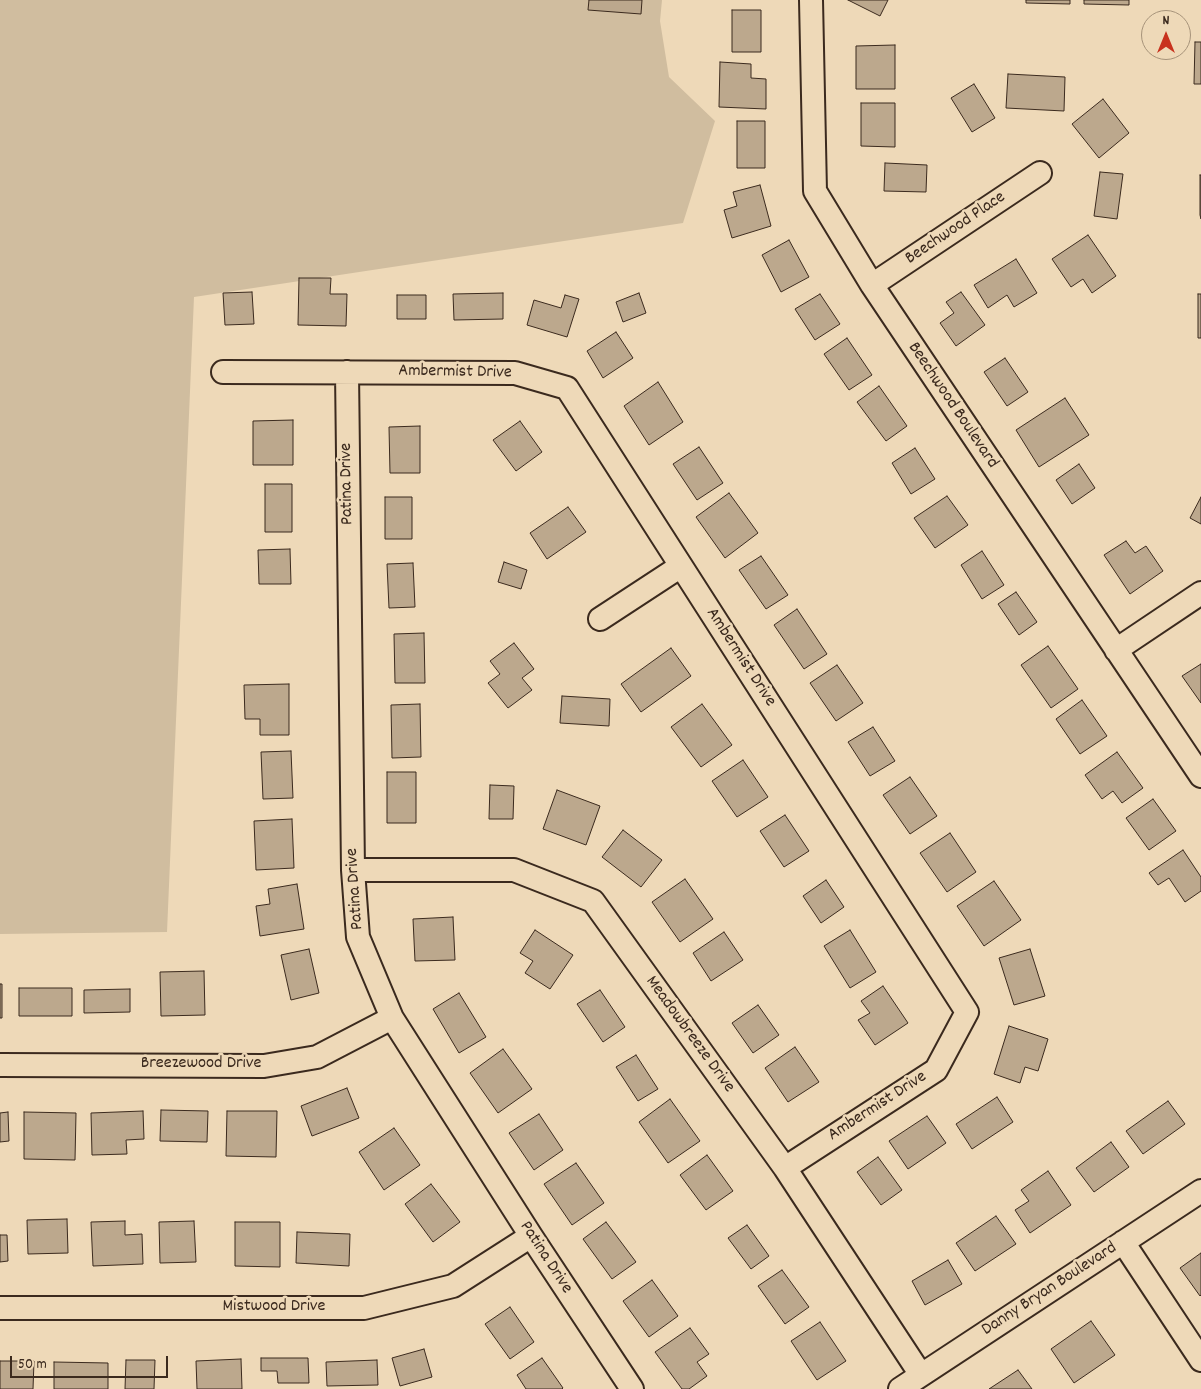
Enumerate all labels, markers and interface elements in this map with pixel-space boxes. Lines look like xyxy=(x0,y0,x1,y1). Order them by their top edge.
north arrow xyxy=(1141,10,1191,60)
text: N xyxy=(1163,11,1169,31)
street label: Beechwood Place xyxy=(902,188,1010,270)
street label: Beechwood Boulevard xyxy=(902,339,1002,473)
street label: Ambermist Drive xyxy=(398,361,512,385)
street label: Patina Drive xyxy=(336,443,360,525)
street label: Ambermist Drive xyxy=(700,605,780,711)
street label: Patina Drive xyxy=(342,847,370,931)
street label: Meadowbreeze Drive xyxy=(639,972,739,1098)
street label: Breezewood Drive xyxy=(141,1054,261,1076)
street label: Ambermist Drive xyxy=(825,1067,931,1147)
street label: Patina Drive xyxy=(514,1218,576,1298)
street label: Danny Bryan Boulevard xyxy=(978,1238,1122,1342)
street label: Mistwood Drive xyxy=(223,1297,325,1319)
scale bar xyxy=(12,1346,170,1378)
text: 50 m xyxy=(18,1354,47,1376)

